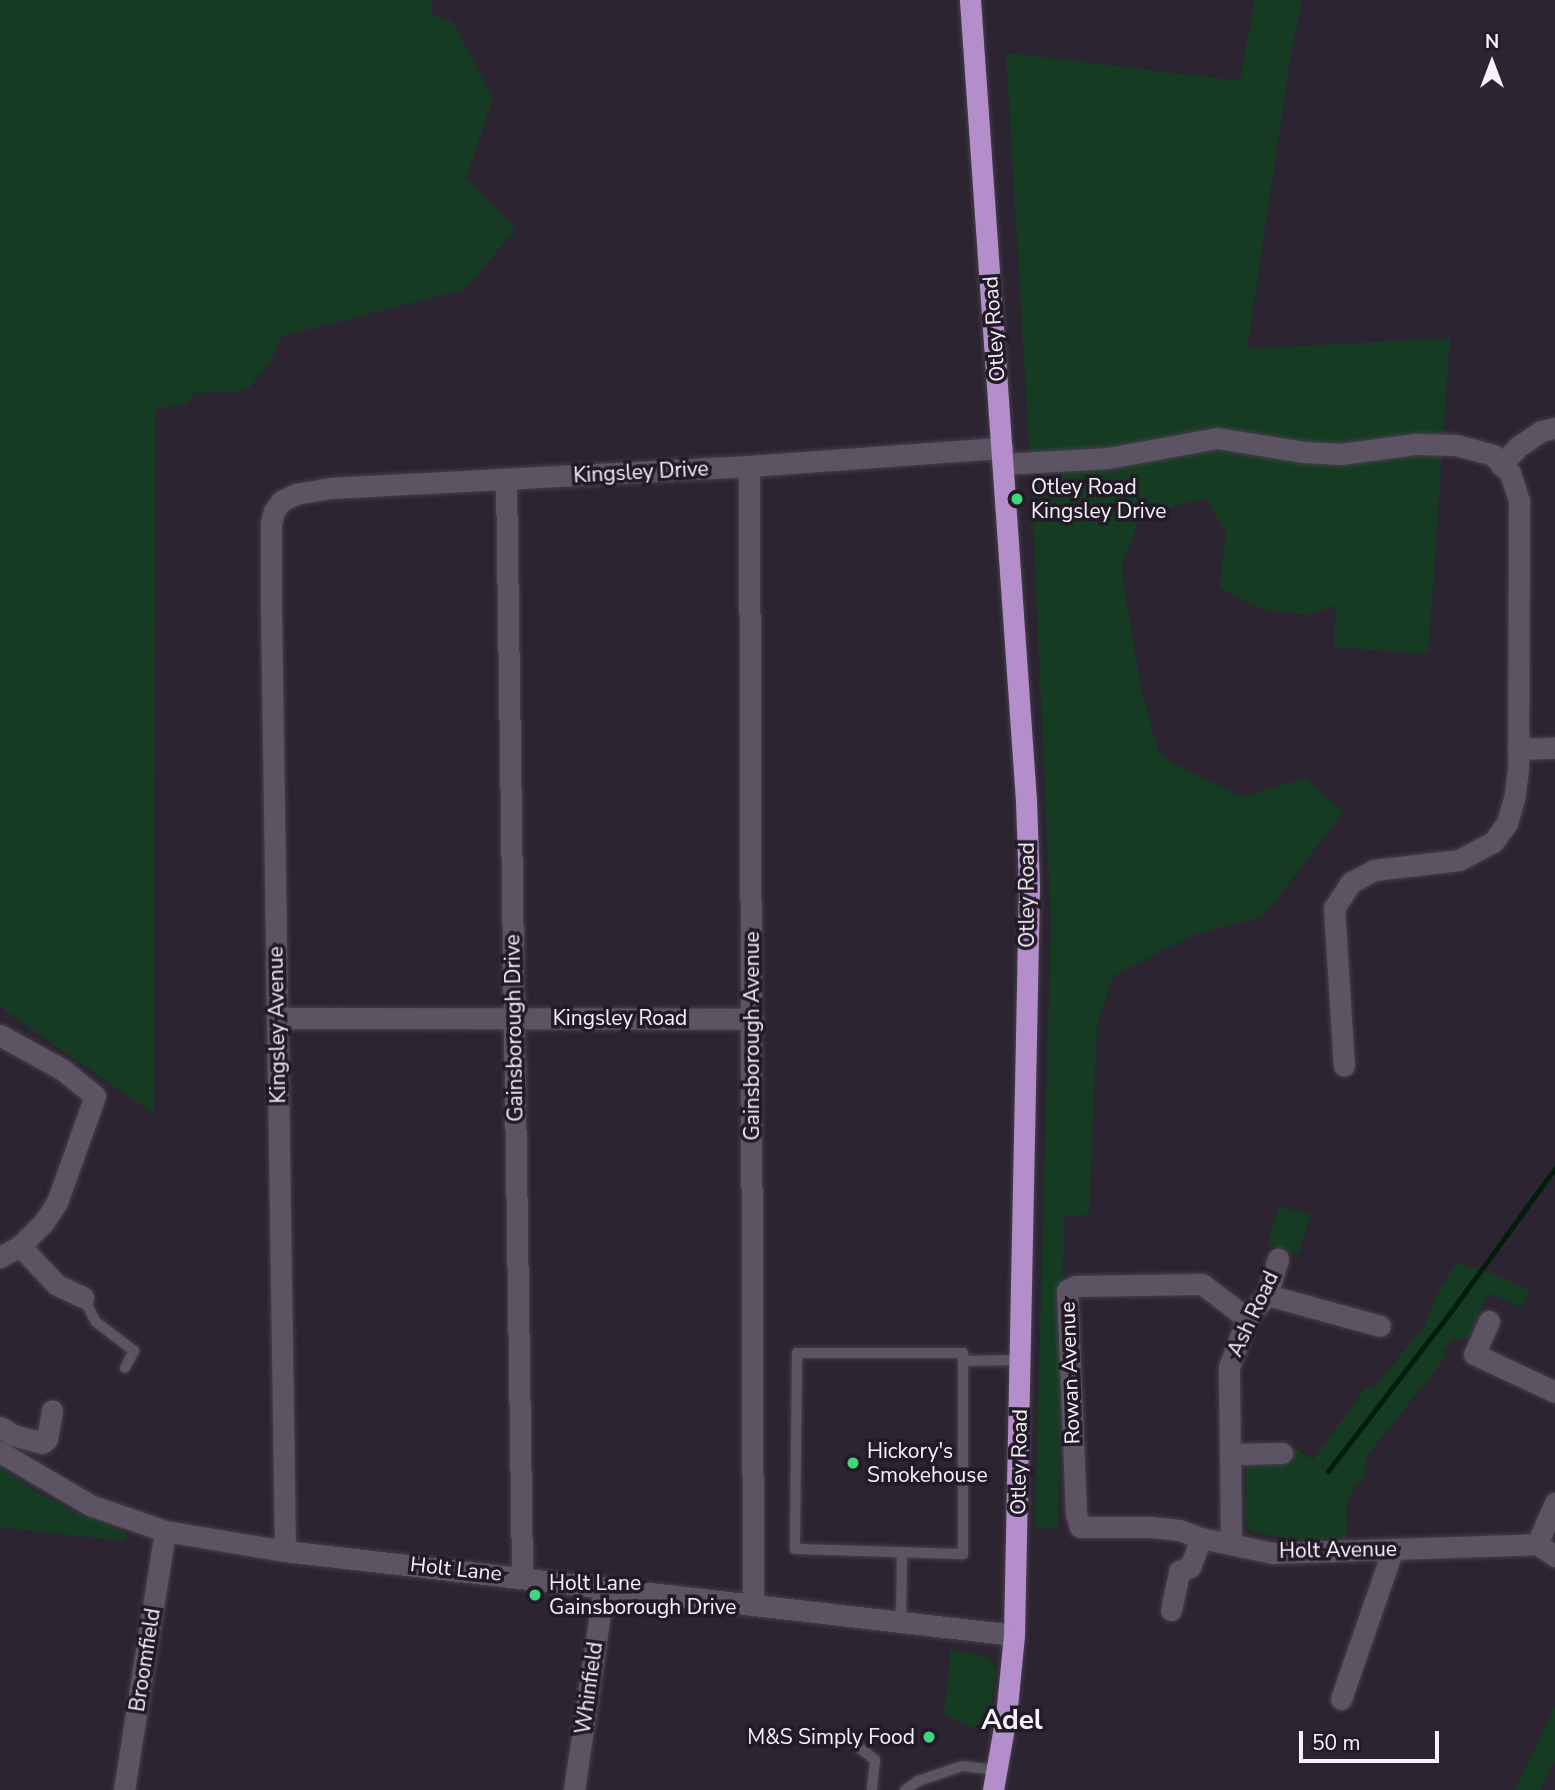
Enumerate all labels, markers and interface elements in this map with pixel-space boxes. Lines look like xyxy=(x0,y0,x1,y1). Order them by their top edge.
north arrow xyxy=(1457,28,1527,98)
text: N xyxy=(1485,29,1499,55)
street label: Otley Road xyxy=(978,275,1010,383)
street label: Kingsley Drive xyxy=(573,456,709,488)
place label: Otley Road Kingsley Drive xyxy=(1031,474,1166,524)
marker: Otley Road Kingsley Drive xyxy=(1009,491,1025,507)
street label: Otley Road xyxy=(1014,842,1040,948)
street label: Gainsborough Avenue xyxy=(739,931,765,1141)
street label: Gainsborough Drive xyxy=(500,934,528,1122)
street label: Kingsley Avenue xyxy=(263,946,291,1104)
street label: Kingsley Road xyxy=(553,1005,687,1031)
street label: Ash Road xyxy=(1222,1267,1284,1361)
street label: Rowan Avenue xyxy=(1055,1301,1085,1445)
street label: Otley Road xyxy=(1005,1409,1033,1515)
place label: Hickory's Smokehouse xyxy=(867,1438,988,1488)
marker: Hickory's Smokehouse xyxy=(845,1455,861,1471)
street label: Holt Avenue xyxy=(1279,1536,1397,1564)
street label: Holt Lane xyxy=(409,1552,503,1586)
place label: Holt Lane Gainsborough Drive xyxy=(549,1570,736,1620)
marker: Holt Lane Gainsborough Drive xyxy=(527,1587,543,1603)
street label: Broomfield xyxy=(124,1607,166,1713)
street label: Whinfield xyxy=(570,1640,608,1736)
district label: Adel xyxy=(981,1703,1043,1737)
scale bar xyxy=(1303,1716,1443,1760)
place label: M&S Simply Food xyxy=(747,1724,915,1750)
marker: M&S Simply Food xyxy=(921,1729,937,1745)
text: 50 m xyxy=(1312,1729,1361,1757)

